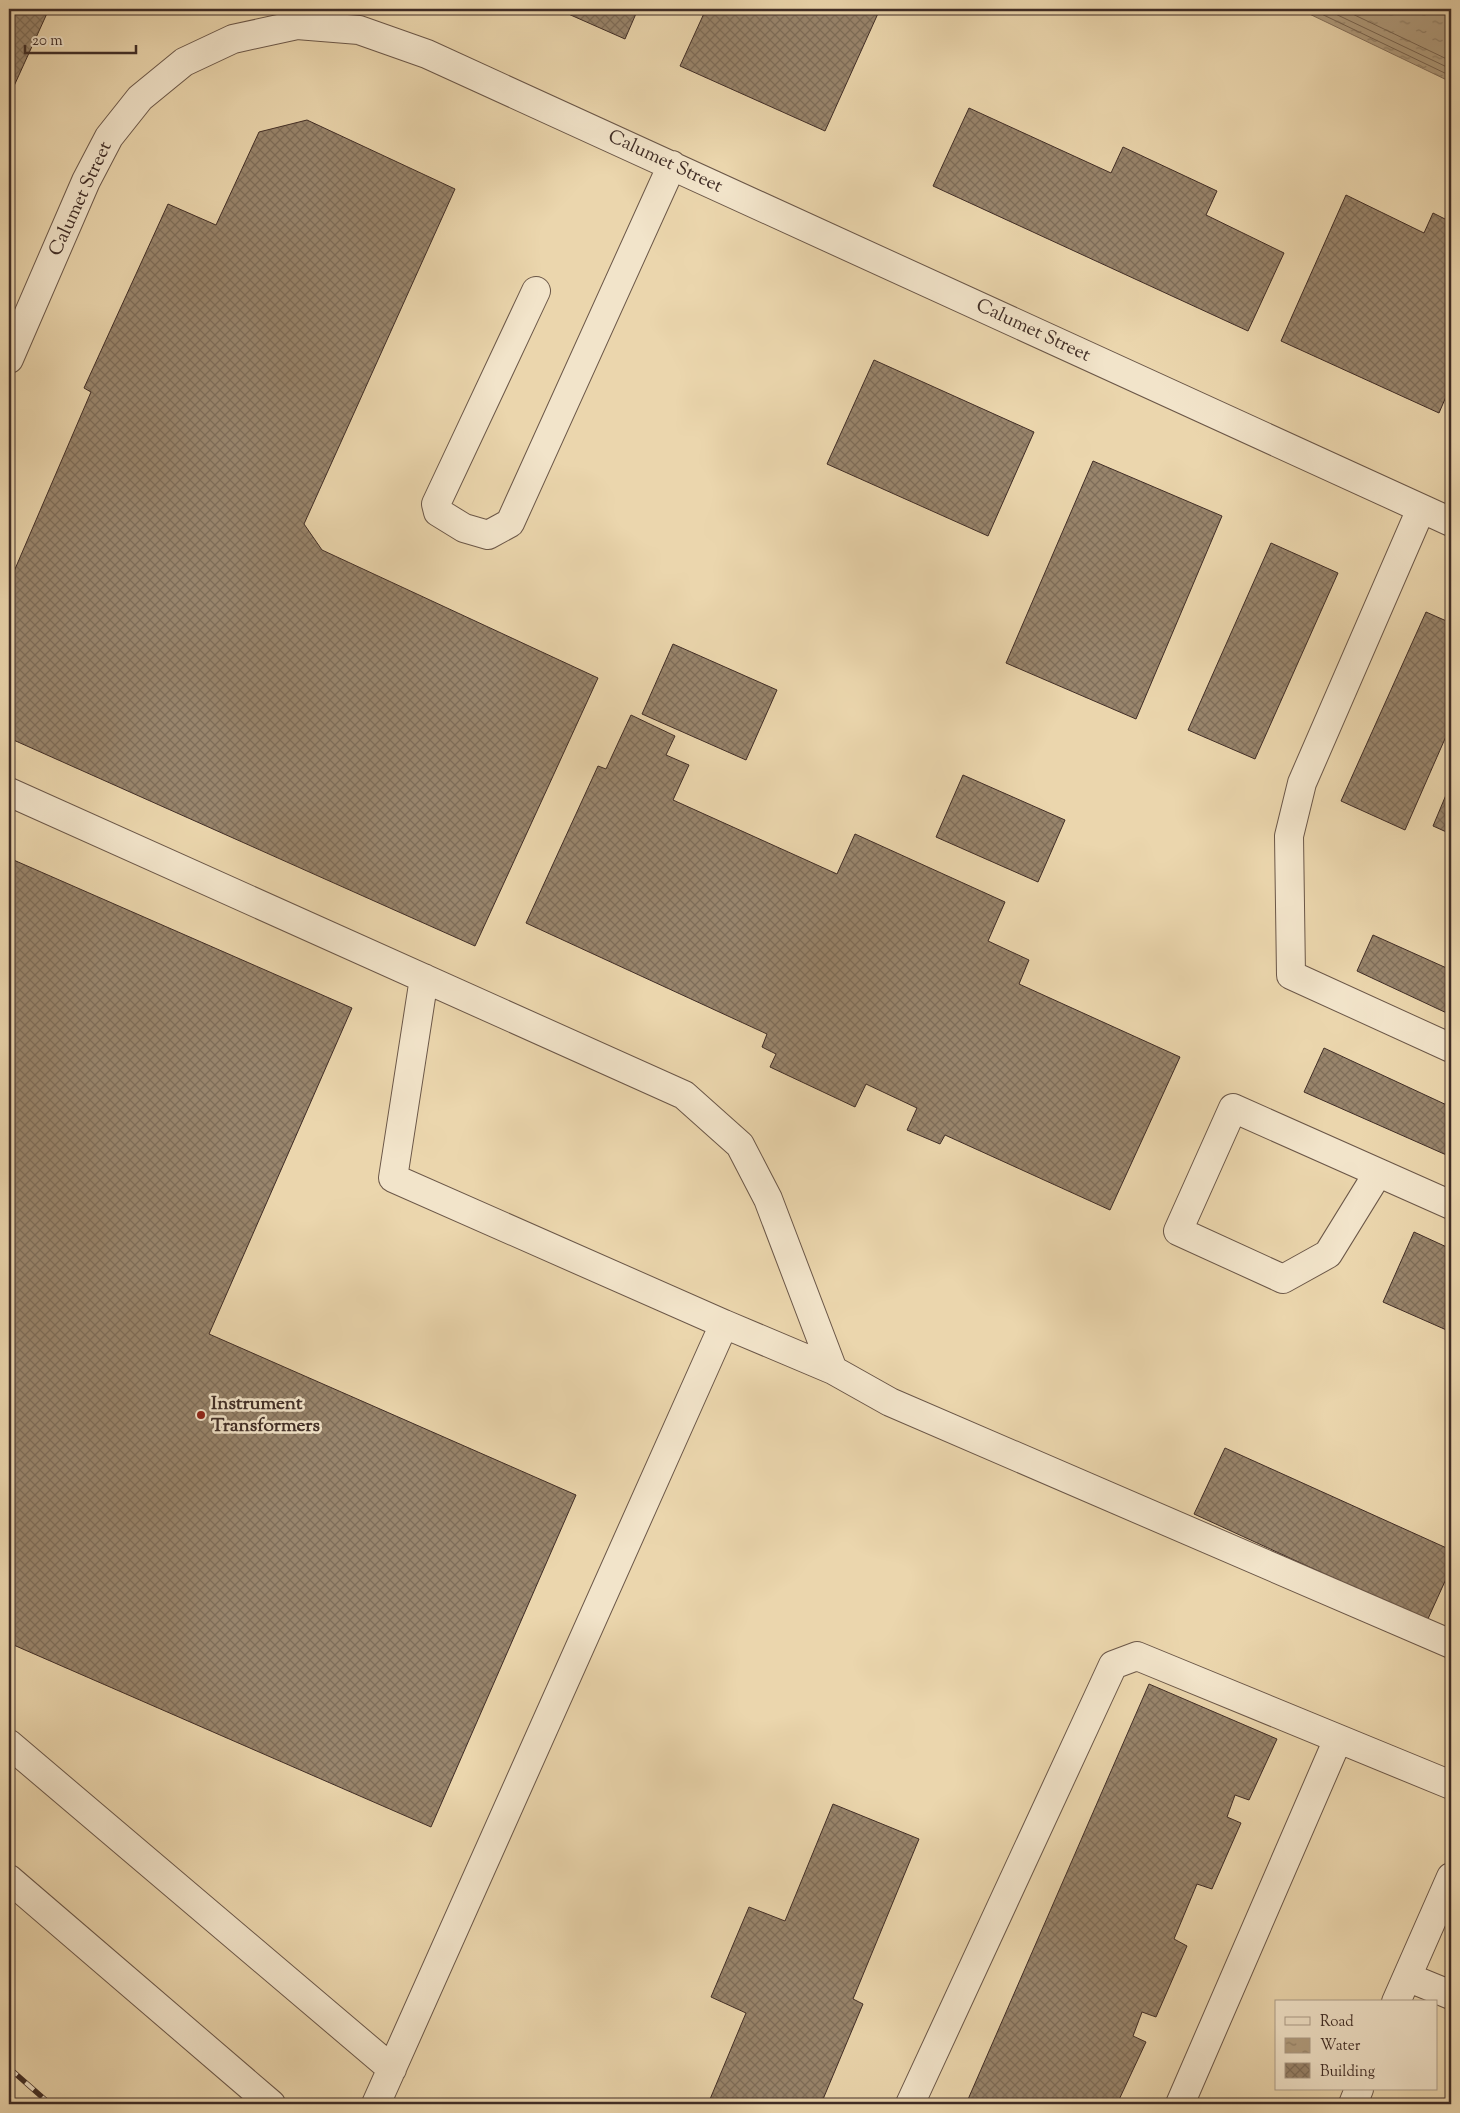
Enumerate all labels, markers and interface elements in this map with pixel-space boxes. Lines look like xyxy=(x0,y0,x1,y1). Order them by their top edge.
scale bar xyxy=(25,22,136,54)
text: 20 m xyxy=(32,31,63,52)
street label: Calumet Street xyxy=(603,124,727,201)
street label: Calumet Street xyxy=(43,137,120,261)
street label: Calumet Street xyxy=(971,293,1095,370)
place label: Instrument Transformers xyxy=(211,1391,320,1440)
marker: Instrument Transformers xyxy=(195,1409,207,1421)
legend xyxy=(1275,2000,1438,2090)
text: Road xyxy=(1320,2012,1354,2033)
text: Water xyxy=(1320,2036,1361,2057)
text: Building xyxy=(1320,2062,1375,2083)

